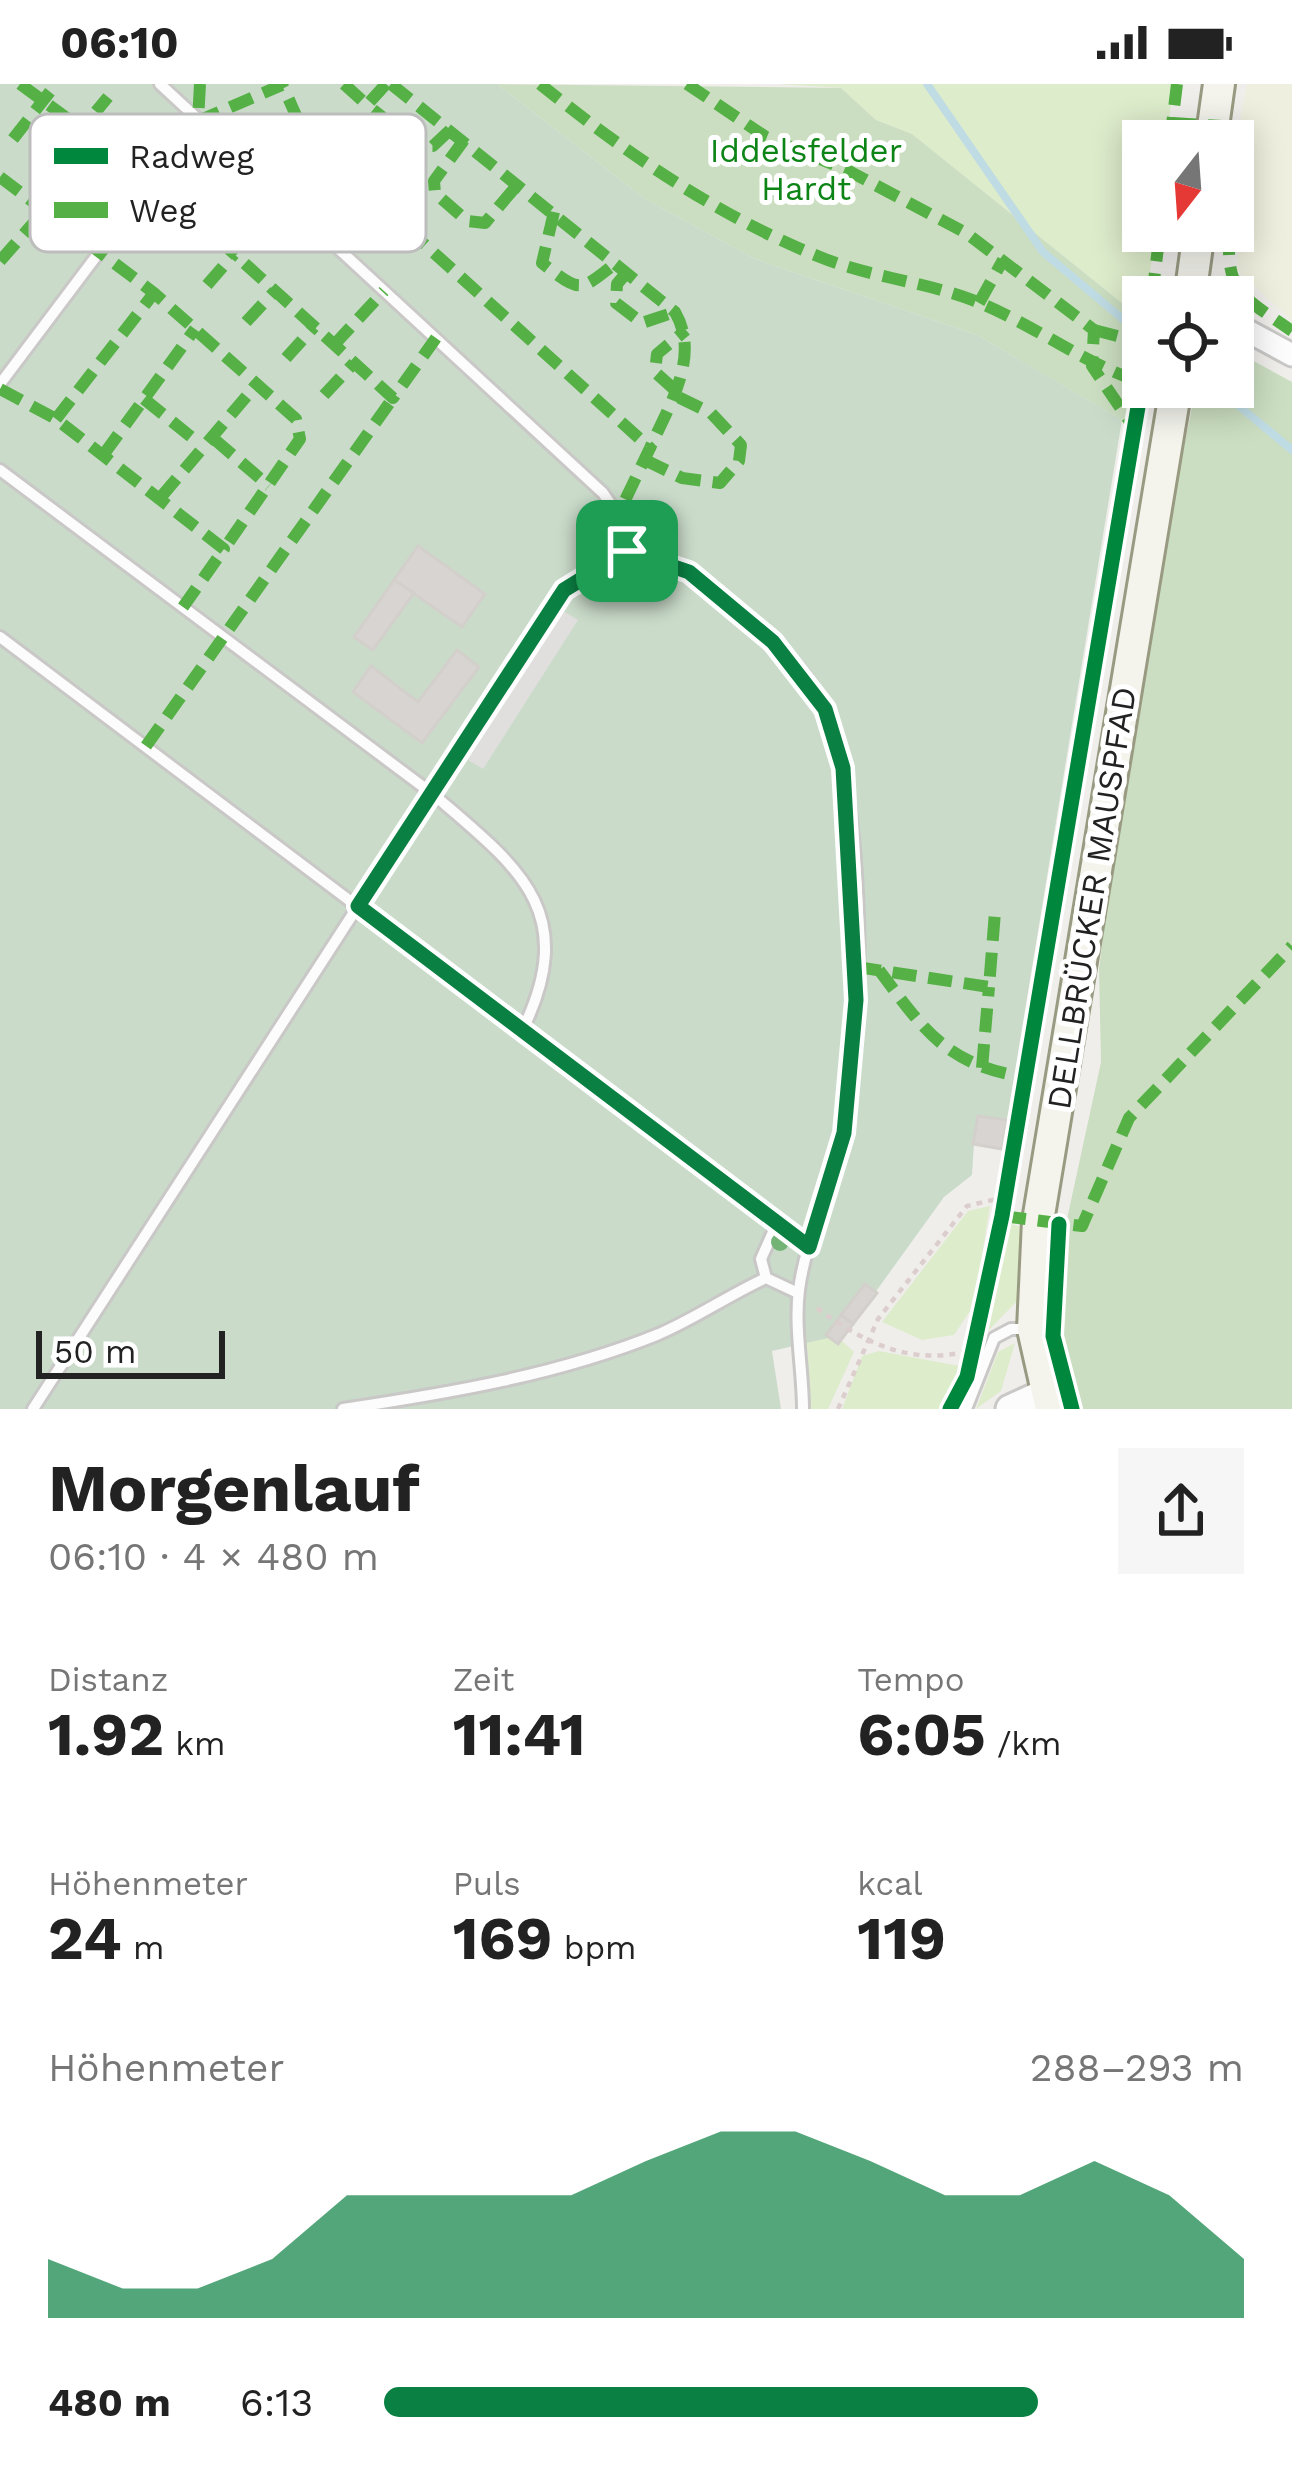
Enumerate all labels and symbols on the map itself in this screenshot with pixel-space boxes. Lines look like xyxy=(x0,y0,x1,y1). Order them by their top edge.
legend xyxy=(30,114,426,252)
north arrow xyxy=(1122,120,1254,252)
park label: Iddelsfelder Hardt xyxy=(710,131,902,208)
text: Radweg xyxy=(129,137,254,176)
text: Weg xyxy=(129,191,197,230)
pin xyxy=(576,500,678,602)
street label: DELLBRÜCKER MAUSPFAD xyxy=(1039,684,1144,1112)
scale bar xyxy=(36,1325,225,1378)

